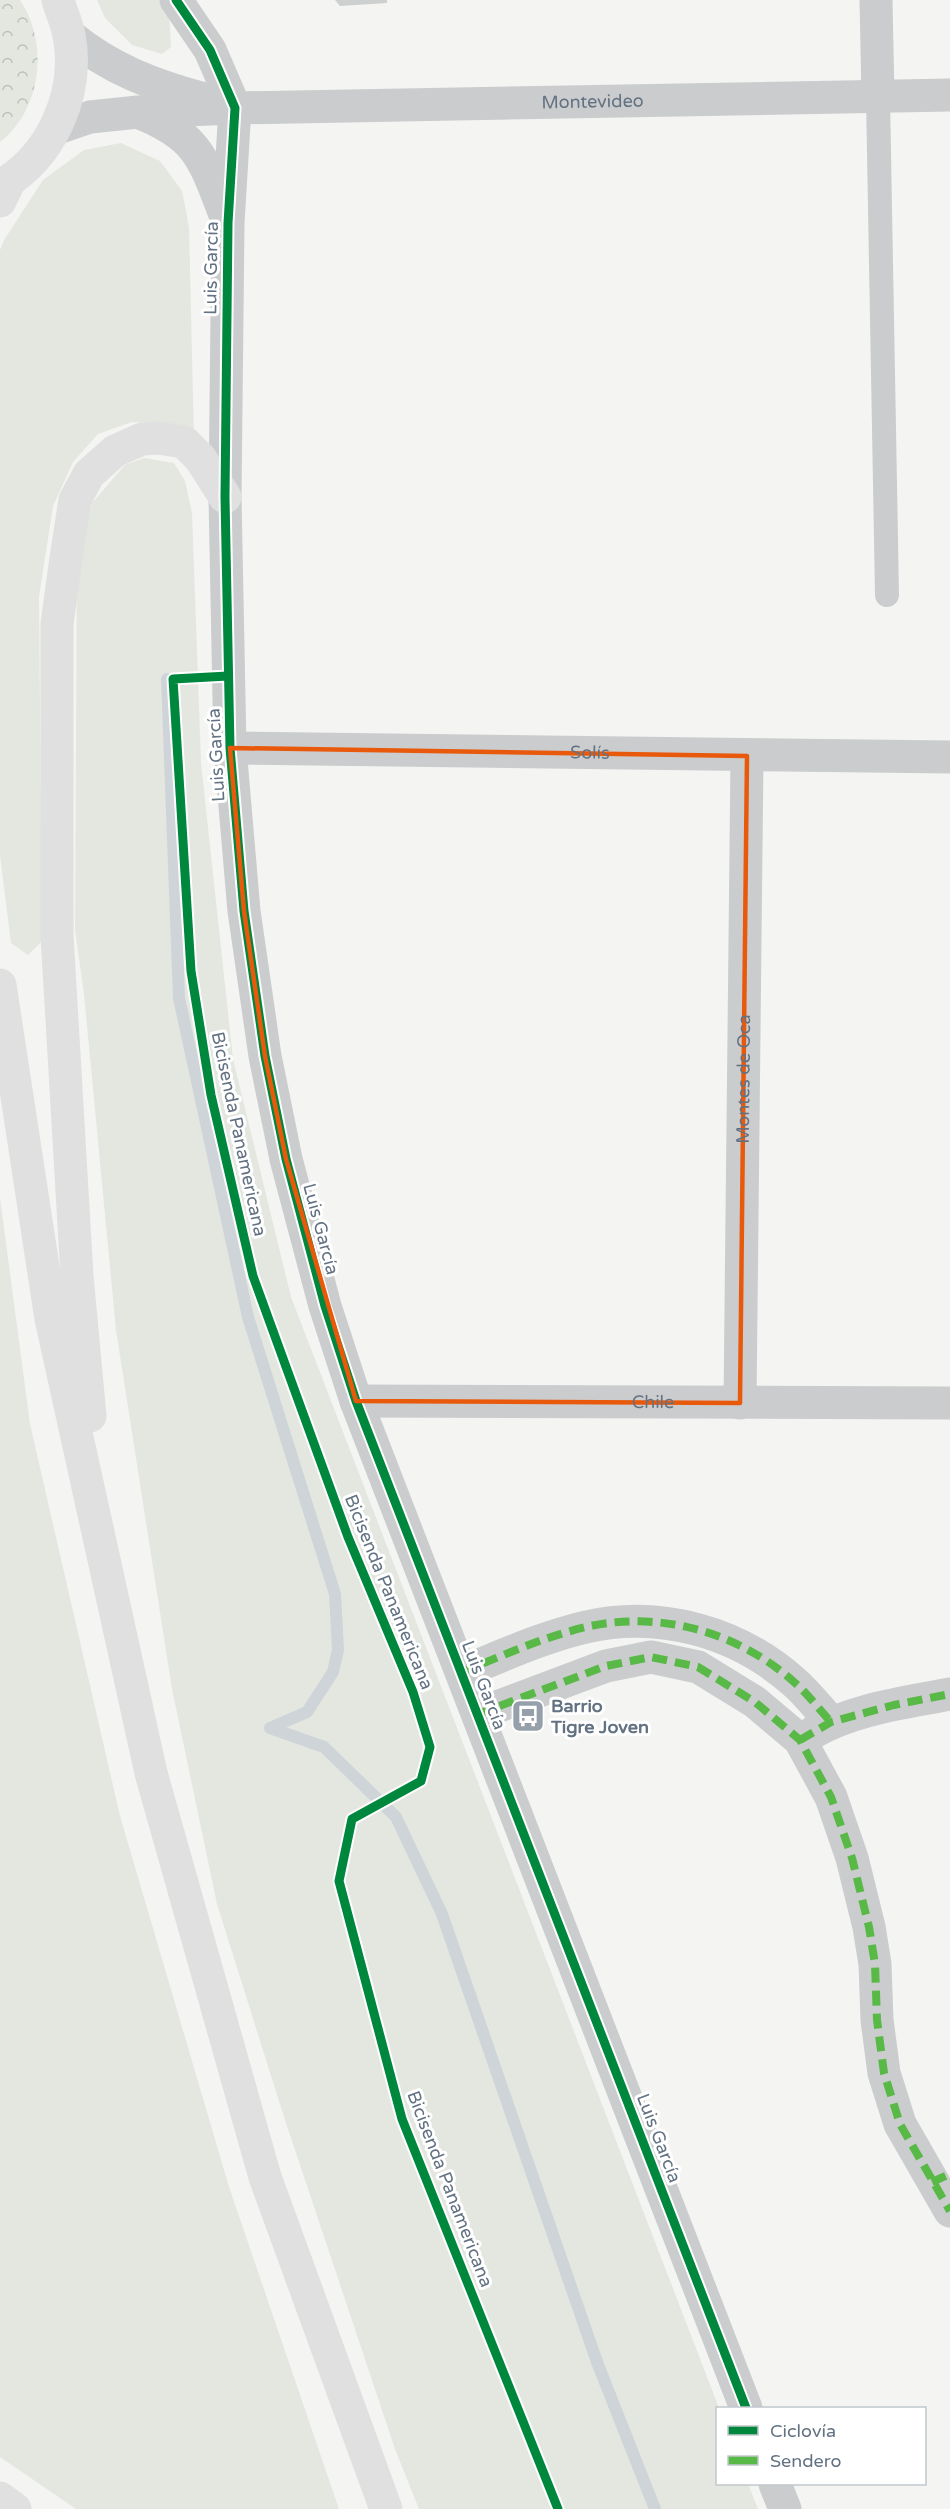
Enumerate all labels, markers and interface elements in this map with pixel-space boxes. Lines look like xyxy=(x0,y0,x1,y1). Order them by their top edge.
street label: Montevideo xyxy=(541,90,644,113)
street label: Luis García xyxy=(199,221,223,315)
street label: Luis García xyxy=(203,708,229,802)
street label: Solís xyxy=(570,741,610,764)
street label: Montes de Oca xyxy=(732,1014,755,1144)
street label: Bicisenda Panamericana xyxy=(207,1030,271,1238)
street label: Luis García xyxy=(298,1181,344,1277)
street label: Chile xyxy=(632,1391,674,1413)
street label: Bicisenda Panamericana xyxy=(340,1491,438,1693)
street label: Luis García xyxy=(457,1637,511,1733)
place label: Barrio Tigre Joven xyxy=(550,1695,649,1738)
bus stop icon: Barrio Tigre Joven xyxy=(510,1698,546,1734)
street label: Bicisenda Panamericana xyxy=(402,2088,498,2290)
street label: Luis García xyxy=(632,2090,686,2186)
legend xyxy=(716,2407,926,2485)
text: Ciclovía xyxy=(770,2420,836,2442)
text: Sendero xyxy=(770,2450,841,2472)

